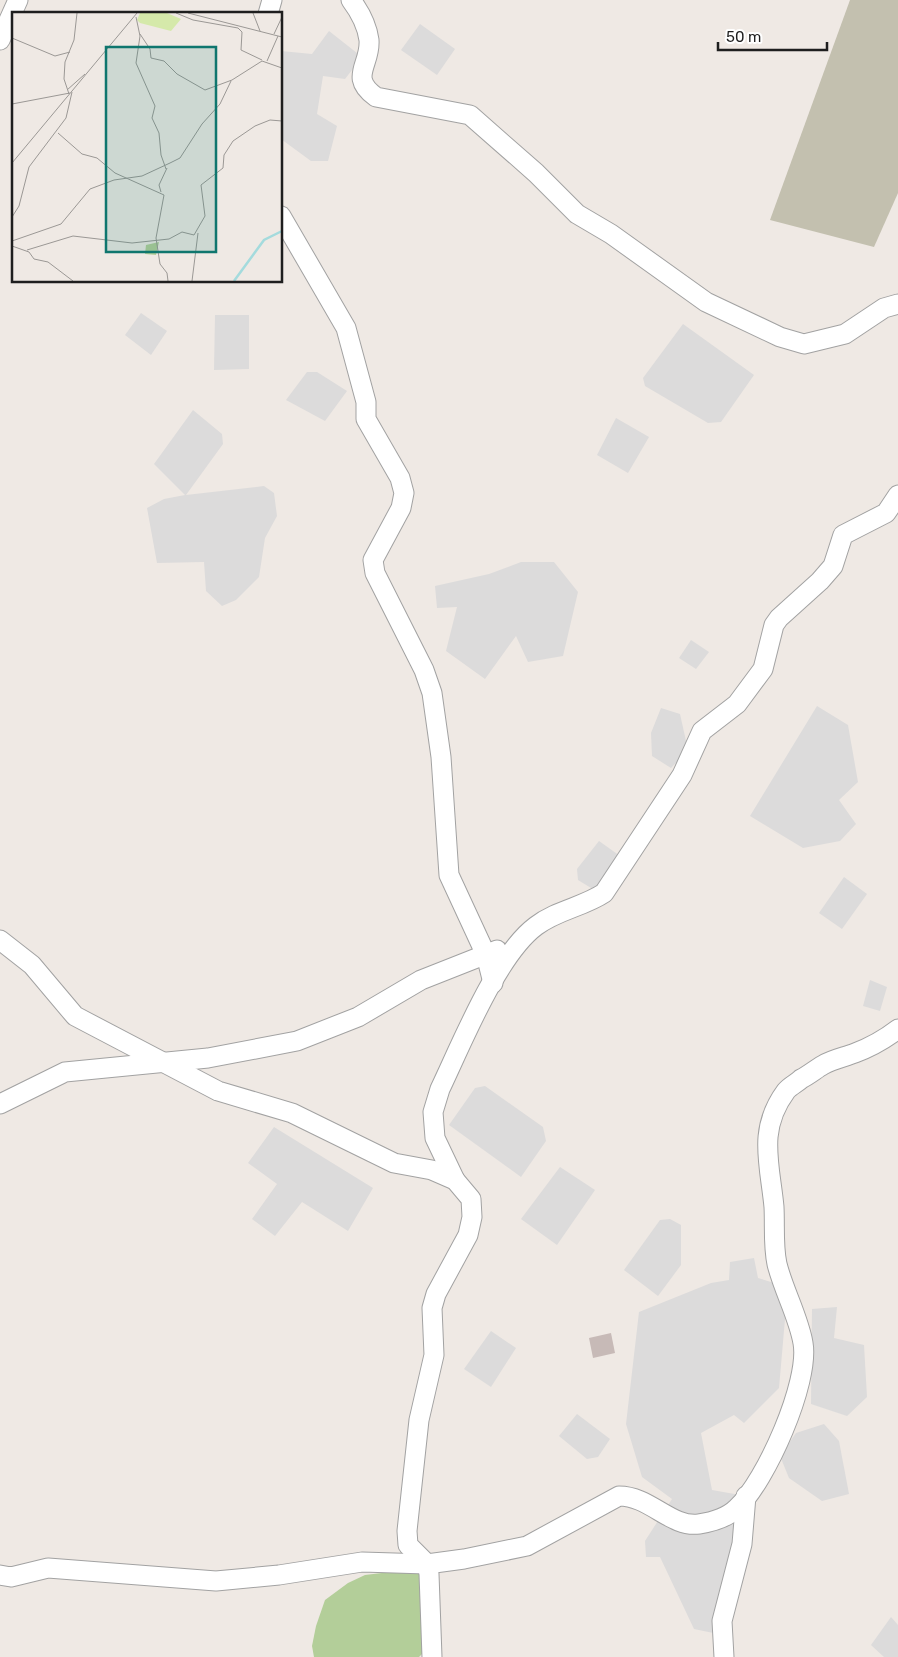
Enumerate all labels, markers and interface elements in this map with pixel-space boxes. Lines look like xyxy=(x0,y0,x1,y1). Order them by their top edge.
inset map xyxy=(12,12,282,282)
scale bar xyxy=(718,20,827,52)
text: 50 m xyxy=(726,28,761,46)

